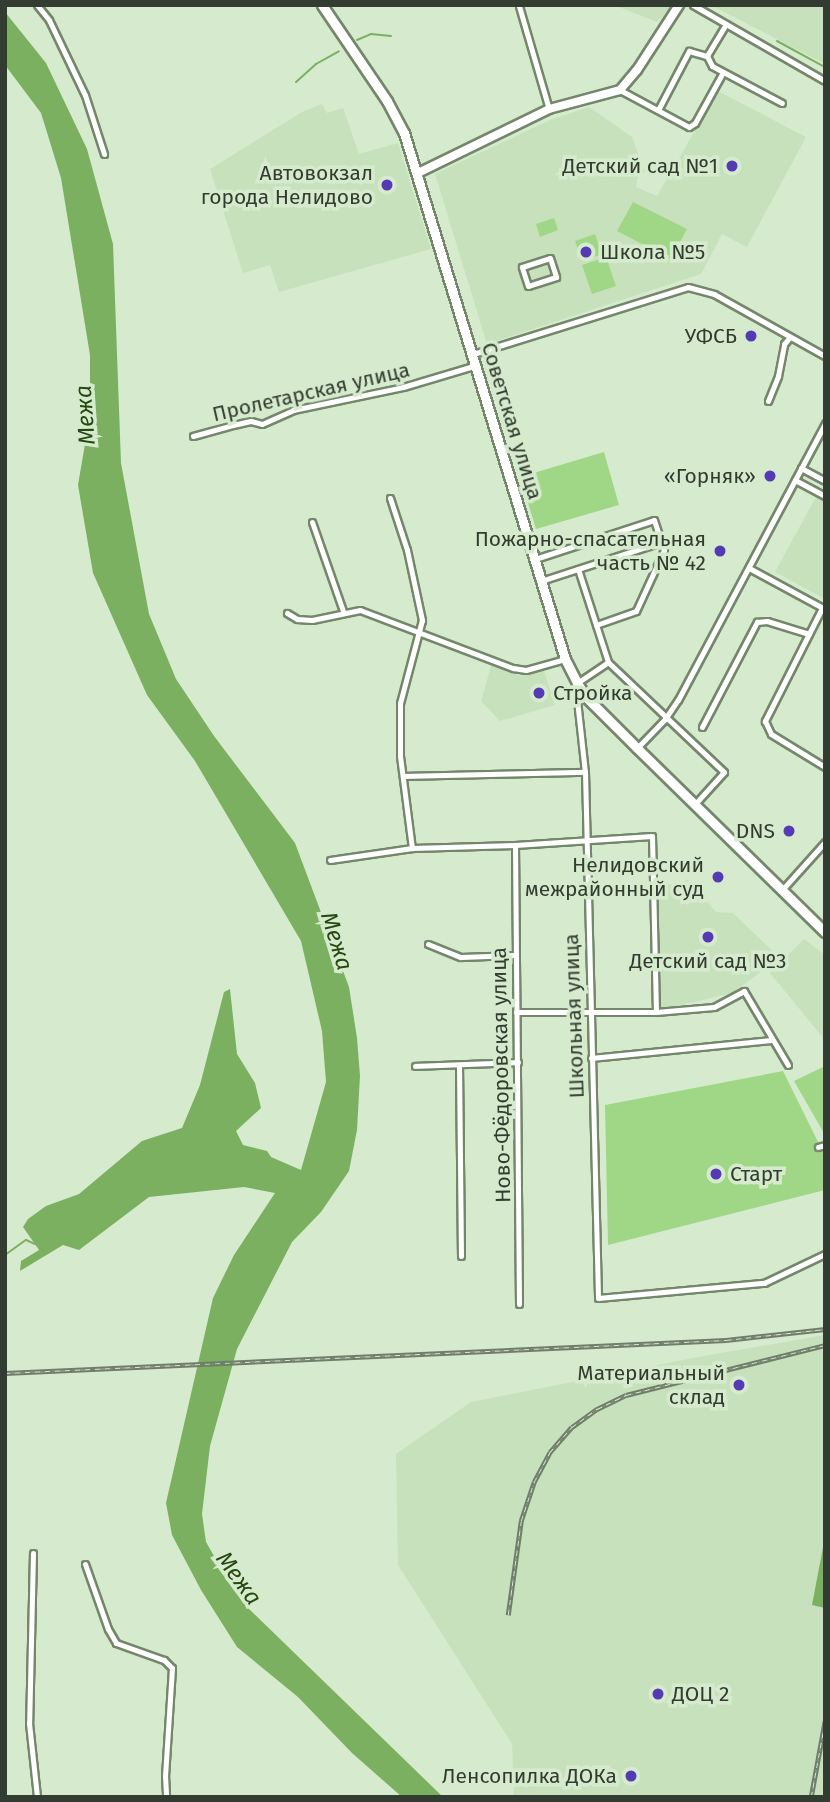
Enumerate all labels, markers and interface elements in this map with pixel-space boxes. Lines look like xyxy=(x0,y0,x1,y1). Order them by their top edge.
place label: Детский сад №1 xyxy=(562,153,718,179)
marker: Детский сад №1 xyxy=(724,158,740,174)
place label: Автовокзал города Нелидово xyxy=(201,160,373,210)
marker: Автовокзал города Нелидово xyxy=(379,177,395,193)
place label: Школа №5 xyxy=(600,239,705,265)
marker: Школа №5 xyxy=(578,244,594,260)
place label: УФСБ xyxy=(685,323,737,349)
marker: УФСБ xyxy=(743,328,759,344)
street label: Советская улица xyxy=(476,339,548,503)
street label: Пролетарская улица xyxy=(210,357,412,427)
water label: Межа xyxy=(69,384,101,446)
place label: «Горняк» xyxy=(664,463,756,489)
marker: «Горняк» xyxy=(762,468,778,484)
place label: Пожарно-спасательная часть № 42 xyxy=(475,526,706,576)
marker: Пожарно-спасательная часть № 42 xyxy=(712,543,728,559)
place label: Стройка xyxy=(553,680,633,706)
marker: Стройка xyxy=(531,685,547,701)
place label: DNS xyxy=(736,818,775,844)
marker: DNS xyxy=(781,823,797,839)
place label: Нелидовский межрайонный суд xyxy=(525,852,704,902)
marker: Нелидовский межрайонный суд xyxy=(710,869,726,885)
water label: Межа xyxy=(315,908,359,974)
marker: Детский сад №3 xyxy=(700,929,716,945)
street label: Школьная улица xyxy=(559,933,589,1099)
street label: Ново-Фёдоровская улица xyxy=(486,947,516,1203)
place label: Детский сад №3 xyxy=(630,948,786,974)
place label: Старт xyxy=(730,1161,782,1187)
marker: Старт xyxy=(708,1166,724,1182)
place label: Материальный склад xyxy=(577,1360,725,1410)
marker: Материальный склад xyxy=(731,1377,747,1393)
water label: Межа xyxy=(210,1546,268,1610)
place label: ДОЦ 2 xyxy=(672,1681,729,1707)
marker: ДОЦ 2 xyxy=(650,1686,666,1702)
place label: Ленсопилка ДОКа xyxy=(442,1763,617,1789)
marker: Ленсопилка ДОКа xyxy=(623,1768,639,1784)

